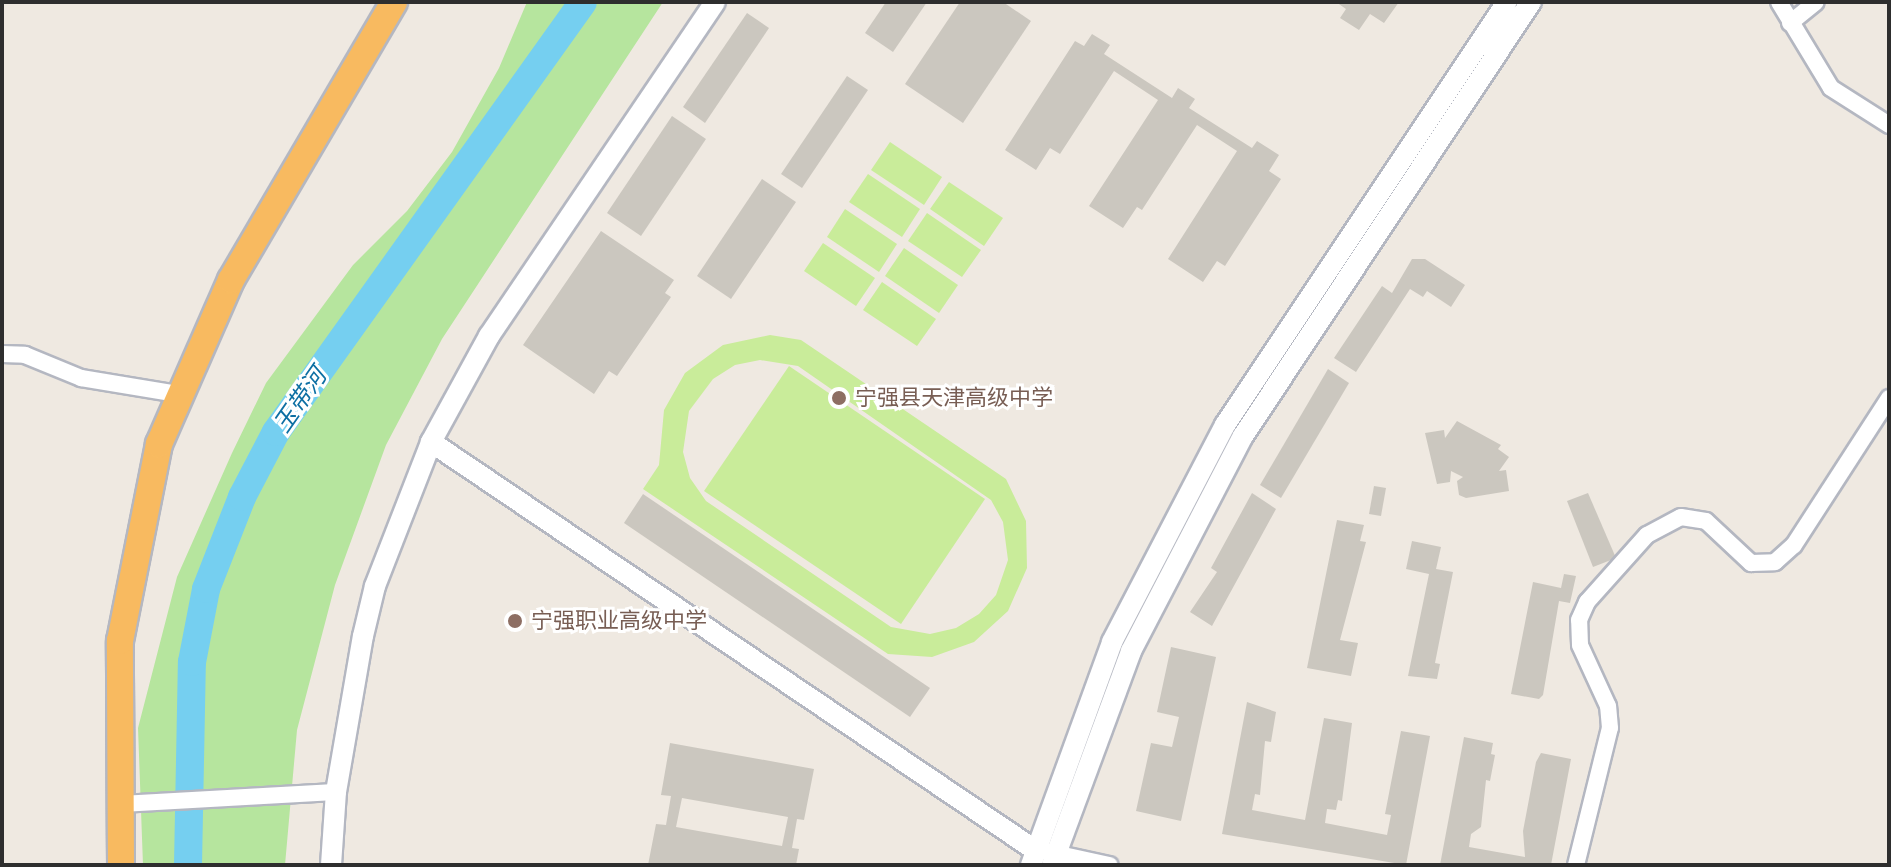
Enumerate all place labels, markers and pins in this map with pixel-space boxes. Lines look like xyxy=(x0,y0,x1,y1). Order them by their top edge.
place label: 宁强县天津高级中学 xyxy=(855,385,1053,411)
marker: 宁强县天津高级中学 xyxy=(830,389,848,407)
place label: 宁强职业高级中学 xyxy=(531,608,707,634)
marker: 宁强职业高级中学 xyxy=(506,612,524,630)

